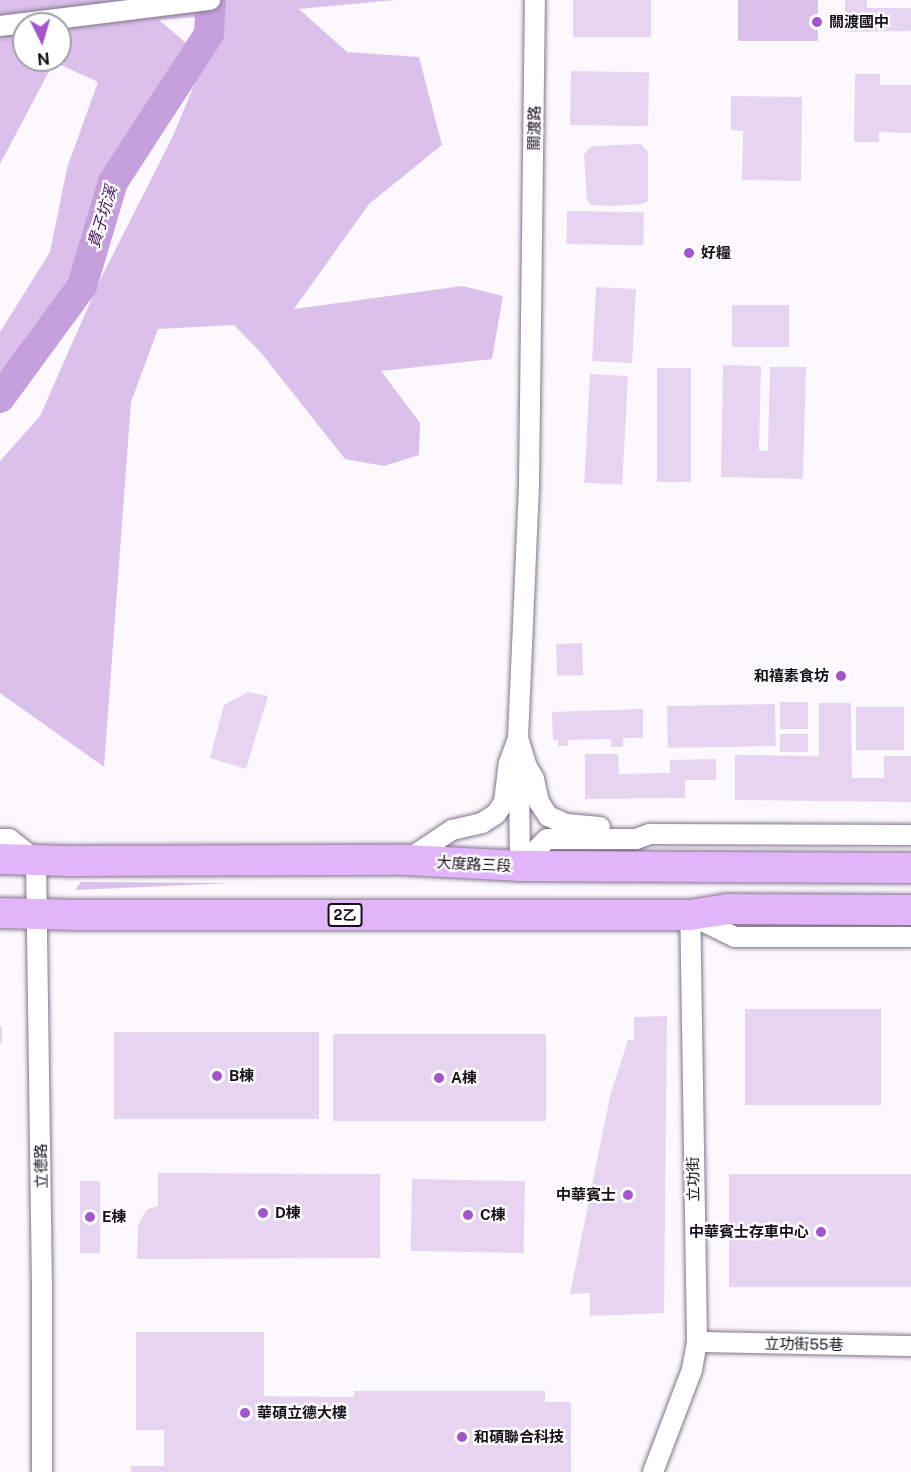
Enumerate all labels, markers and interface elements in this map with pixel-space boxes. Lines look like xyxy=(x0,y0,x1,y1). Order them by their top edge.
north arrow xyxy=(12,12,72,72)
place label: 關渡國中 xyxy=(829,13,889,31)
marker: 關渡國中 xyxy=(810,15,824,29)
text: N xyxy=(36,48,51,68)
street label: 關渡路 xyxy=(525,105,543,151)
water label: 貴子坑溪 xyxy=(84,184,122,250)
place label: 好糧 xyxy=(701,244,731,262)
marker: 好糧 xyxy=(682,246,696,260)
place label: 和禧素食坊 xyxy=(754,667,829,685)
marker: 和禧素食坊 xyxy=(834,669,848,683)
street label: 大度路三段 xyxy=(436,853,512,875)
road number: 2乙 xyxy=(327,904,363,926)
place label: B棟 xyxy=(229,1067,254,1085)
marker: B棟 xyxy=(210,1069,224,1083)
place label: A棟 xyxy=(451,1069,477,1087)
marker: A棟 xyxy=(432,1071,446,1085)
street label: 立德路 xyxy=(32,1143,50,1189)
street label: 立功街 xyxy=(684,1156,702,1202)
place label: 中華賓士 xyxy=(556,1186,616,1204)
marker: 中華賓士 xyxy=(621,1188,635,1202)
place label: D棟 xyxy=(275,1204,301,1222)
marker: D棟 xyxy=(256,1206,270,1220)
place label: C棟 xyxy=(480,1206,506,1224)
place label: E棟 xyxy=(102,1208,127,1226)
marker: C棟 xyxy=(461,1208,475,1222)
marker: E棟 xyxy=(83,1210,97,1224)
place label: 中華賓士存車中心 xyxy=(689,1223,809,1241)
marker: 中華賓士存車中心 xyxy=(814,1225,828,1239)
street label: 立功街55巷 xyxy=(764,1334,844,1354)
place label: 華碩立德大樓 xyxy=(257,1404,347,1422)
marker: 華碩立德大樓 xyxy=(238,1406,252,1420)
place label: 和碩聯合科技 xyxy=(474,1428,564,1446)
marker: 和碩聯合科技 xyxy=(455,1430,469,1444)

